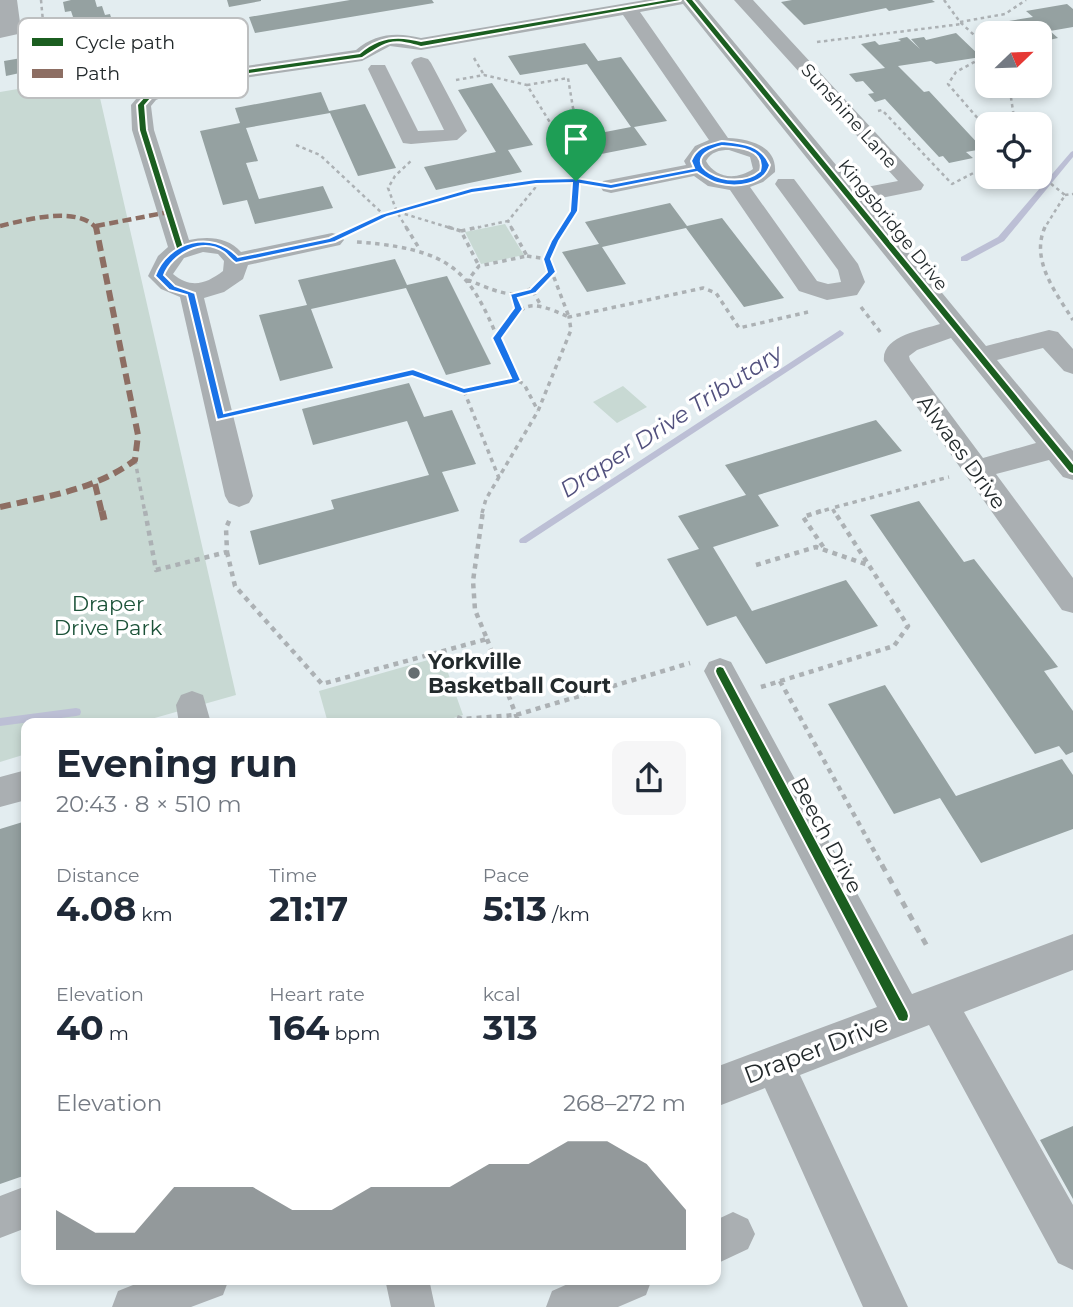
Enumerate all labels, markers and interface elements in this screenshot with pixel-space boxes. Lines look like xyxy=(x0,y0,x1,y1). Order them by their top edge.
legend xyxy=(18,18,248,98)
north arrow xyxy=(975,21,1052,98)
map controls xyxy=(975,21,1052,189)
text: Cycle path xyxy=(75,31,175,54)
street label: Sunshine Lane xyxy=(796,59,902,173)
text: Path xyxy=(75,62,120,85)
pin xyxy=(546,109,606,181)
button: locate xyxy=(975,112,1052,189)
icon: arrive xyxy=(557,120,595,158)
street label: Kingsbridge Drive xyxy=(833,155,953,295)
water label: Draper Drive Tributary xyxy=(554,338,789,503)
street label: Alwaes Drive xyxy=(912,390,1012,514)
park label: Draper Drive Park xyxy=(54,591,163,640)
place label: Yorkville Basketball Court xyxy=(427,649,611,698)
marker: Yorkville Basketball Court xyxy=(406,665,422,681)
text: Evening run xyxy=(56,740,298,787)
button: share xyxy=(612,741,686,815)
street label: Beech Drive xyxy=(786,773,868,897)
text: 20:43 · 8 × 510 m xyxy=(56,790,242,818)
text: Distance xyxy=(56,864,139,887)
text: Time xyxy=(269,864,317,887)
text: Pace xyxy=(483,864,529,887)
text: 4.08 xyxy=(56,887,136,930)
text: 21:17 xyxy=(269,887,348,930)
text: 5:13 xyxy=(483,887,547,930)
text: km xyxy=(136,903,173,926)
text: /km xyxy=(547,903,590,926)
text: Elevation xyxy=(56,983,144,1006)
text: Heart rate xyxy=(269,983,365,1006)
text: kcal xyxy=(483,983,521,1006)
text: 40 xyxy=(56,1006,104,1049)
text: 164 xyxy=(269,1006,329,1049)
text: 313 xyxy=(483,1006,538,1049)
street label: Draper Drive xyxy=(740,1008,892,1090)
text: m xyxy=(104,1022,129,1045)
text: bpm xyxy=(329,1022,380,1045)
text: Elevation xyxy=(56,1089,162,1117)
text: 268–272 m xyxy=(563,1089,686,1117)

